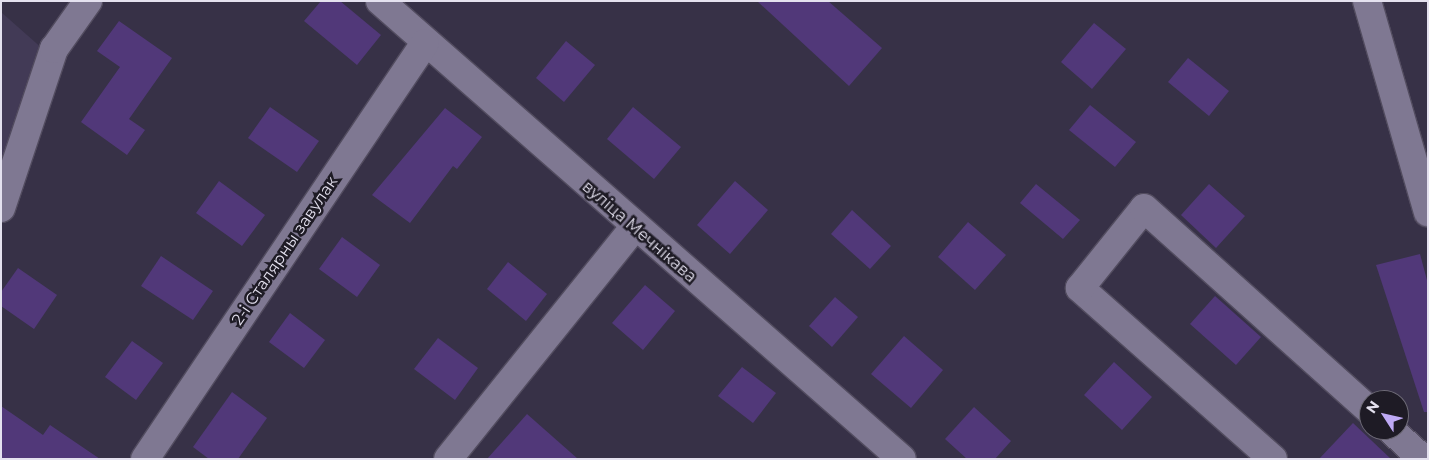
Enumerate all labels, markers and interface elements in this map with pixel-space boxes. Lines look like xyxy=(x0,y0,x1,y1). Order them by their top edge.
street label: 2-і Сталярны завулак xyxy=(228,173,342,329)
street label: вуліца Мечнікава xyxy=(578,177,700,287)
north arrow xyxy=(1359,390,1409,440)
text: N xyxy=(1362,397,1383,417)

